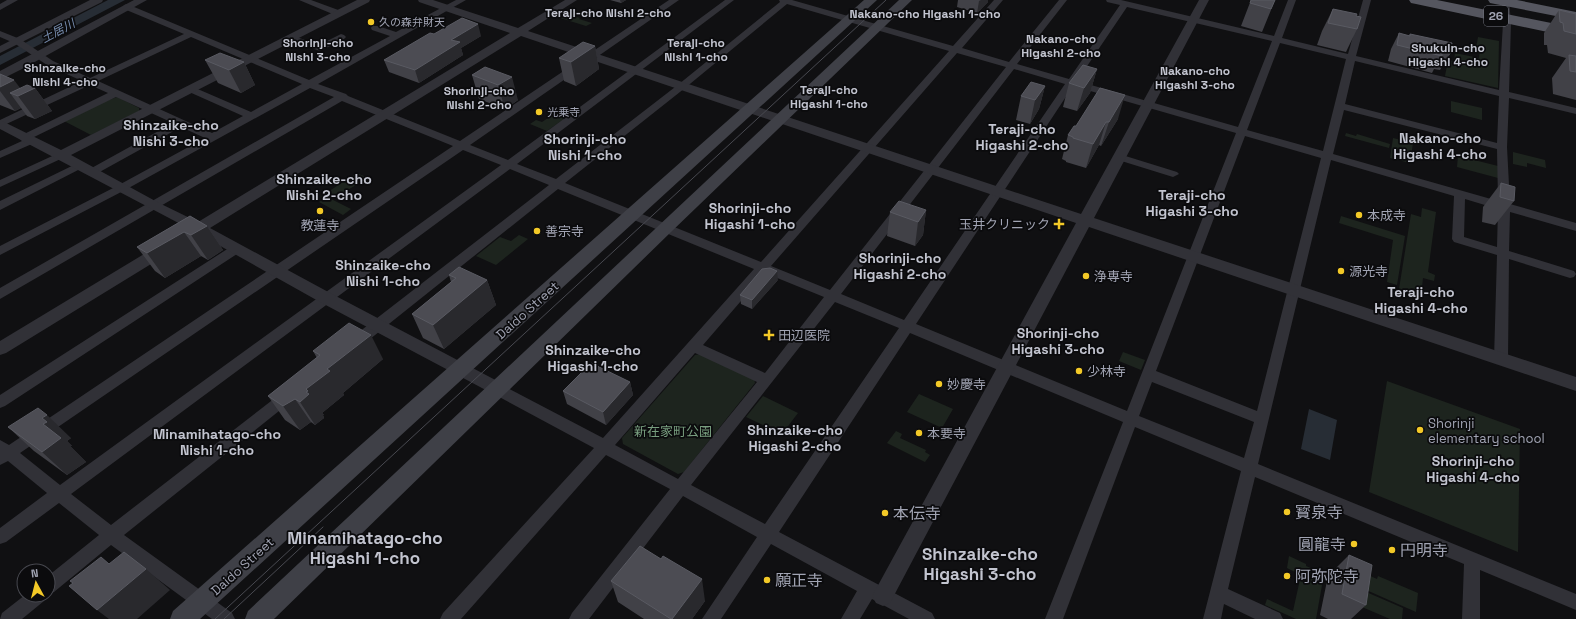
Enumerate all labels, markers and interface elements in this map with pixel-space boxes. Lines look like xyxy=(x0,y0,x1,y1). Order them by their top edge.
district label: Teraji-cho Nishi 2-cho xyxy=(545,5,671,21)
district label: Nakano-cho Higashi 1-cho xyxy=(849,6,1001,22)
road number: 26 xyxy=(1484,6,1508,26)
water label: 土居川 xyxy=(38,15,79,47)
place label: 久の森弁財天 xyxy=(379,15,445,29)
marker: 久の森弁財天 xyxy=(366,17,376,27)
district label: Nakano-cho Higashi 2-cho xyxy=(1021,31,1101,61)
district label: Shorinji-cho Nishi 3-cho xyxy=(283,35,353,65)
district label: Teraji-cho Nishi 1-cho xyxy=(664,35,728,65)
district label: Shukuin-cho Higashi 4-cho xyxy=(1408,40,1488,70)
district label: Shinzaike-cho Nishi 4-cho xyxy=(24,60,106,90)
district label: Nakano-cho Higashi 3-cho xyxy=(1155,63,1235,93)
district label: Teraji-cho Higashi 1-cho xyxy=(790,82,868,112)
district label: Shorinji-cho Nishi 2-cho xyxy=(444,83,514,113)
place label: 光乗寺 xyxy=(547,105,580,119)
marker: 光乗寺 xyxy=(534,107,544,117)
district label: Shinzaike-cho Nishi 3-cho xyxy=(123,116,219,150)
district label: Teraji-cho Higashi 2-cho xyxy=(976,120,1068,154)
district label: Nakano-cho Higashi 4-cho xyxy=(1393,129,1487,163)
district label: Shorinji-cho Nishi 1-cho xyxy=(544,130,626,164)
district label: Shinzaike-cho Nishi 2-cho xyxy=(276,170,372,204)
district label: Teraji-cho Higashi 3-cho xyxy=(1145,186,1239,220)
district label: Shorinji-cho Higashi 1-cho xyxy=(705,199,795,233)
marker: 教蓮寺 xyxy=(315,206,325,216)
place label: 本成寺 xyxy=(1367,207,1406,224)
marker: 本成寺 xyxy=(1354,210,1364,220)
place label: 玉井クリニック xyxy=(959,216,1050,233)
place label: 教蓮寺 xyxy=(300,217,340,234)
marker: 玉井クリニック xyxy=(1053,218,1065,230)
place label: 善宗寺 xyxy=(545,223,584,240)
marker: 善宗寺 xyxy=(532,226,542,236)
district label: Shorinji-cho Higashi 2-cho xyxy=(854,249,946,283)
district label: Shinzaike-cho Nishi 1-cho xyxy=(335,256,431,290)
place label: 源光寺 xyxy=(1349,263,1388,280)
marker: 源光寺 xyxy=(1336,266,1346,276)
place label: 浄専寺 xyxy=(1094,268,1133,285)
marker: 浄専寺 xyxy=(1081,271,1091,281)
street label: Daido Street xyxy=(492,278,562,343)
district label: Teraji-cho Higashi 4-cho xyxy=(1374,283,1468,317)
district label: Shorinji-cho Higashi 3-cho xyxy=(1011,324,1105,358)
place label: 田辺医院 xyxy=(778,327,830,344)
marker: 田辺医院 xyxy=(763,329,775,341)
district label: Shinzaike-cho Higashi 1-cho xyxy=(545,341,641,375)
place label: 少林寺 xyxy=(1087,363,1126,380)
marker: 少林寺 xyxy=(1074,366,1084,376)
place label: 妙慶寺 xyxy=(947,376,986,393)
marker: 妙慶寺 xyxy=(934,379,944,389)
place label: Shorinji elementary school xyxy=(1428,415,1545,447)
district label: Shinzaike-cho Higashi 2-cho xyxy=(747,421,843,455)
park label: 新在家町公園 xyxy=(634,423,712,440)
district label: Minamihatago-cho Nishi 1-cho xyxy=(153,425,281,459)
place label: 本要寺 xyxy=(927,425,966,442)
marker: Shorinji elementary school xyxy=(1415,425,1425,435)
marker: 本要寺 xyxy=(914,428,924,438)
district label: Shorinji-cho Higashi 4-cho xyxy=(1426,452,1520,486)
place label: 寳泉寺 xyxy=(1295,502,1343,523)
place label: 本伝寺 xyxy=(893,503,941,524)
marker: 寳泉寺 xyxy=(1282,507,1292,517)
marker: 本伝寺 xyxy=(880,508,890,518)
district label: Minamihatago-cho Higashi 1-cho xyxy=(287,527,443,569)
street label: Daido Street xyxy=(207,534,277,599)
place label: 圓龍寺 xyxy=(1298,534,1346,555)
marker: 圓龍寺 xyxy=(1349,539,1359,549)
place label: 円明寺 xyxy=(1400,540,1448,561)
district label: Shinzaike-cho Higashi 3-cho xyxy=(922,543,1038,585)
marker: 円明寺 xyxy=(1387,545,1397,555)
north arrow xyxy=(16,563,56,603)
text: N xyxy=(30,566,39,580)
place label: 阿弥陀寺 xyxy=(1295,566,1359,587)
place label: 願正寺 xyxy=(775,570,823,591)
marker: 阿弥陀寺 xyxy=(1282,571,1292,581)
marker: 願正寺 xyxy=(762,575,772,585)

